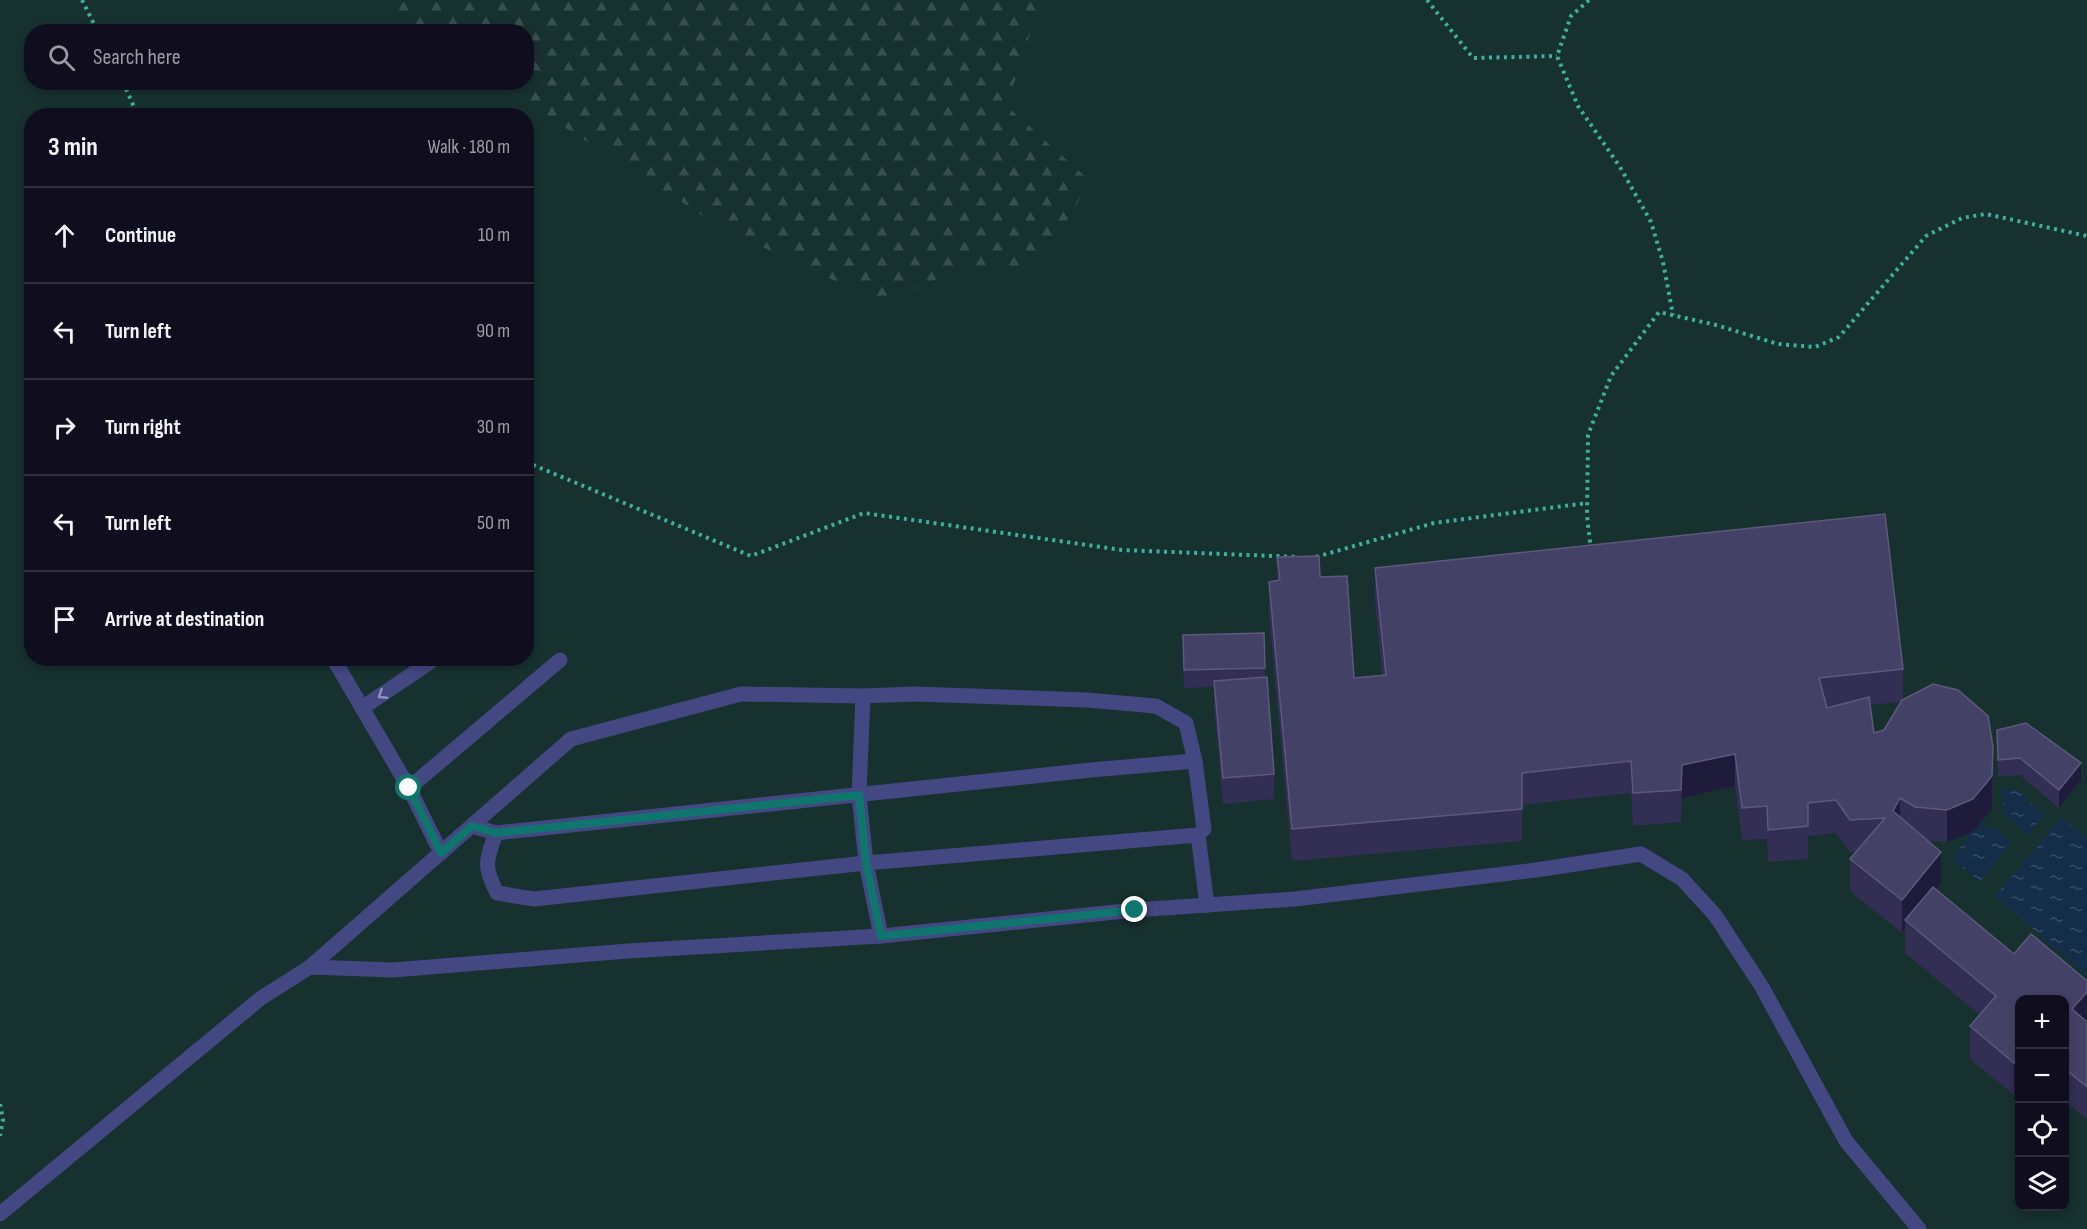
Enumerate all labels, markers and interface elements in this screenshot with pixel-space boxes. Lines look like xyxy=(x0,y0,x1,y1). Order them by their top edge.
search box xyxy=(24,24,534,90)
icon: search xyxy=(45,41,78,74)
text: Search here xyxy=(93,44,180,71)
text: 3 min xyxy=(48,132,98,163)
text: Walk · 180 m xyxy=(427,135,510,159)
icon: ahead xyxy=(48,219,81,252)
text: Continue xyxy=(105,222,176,249)
text: 10 m xyxy=(478,223,510,247)
icon: left xyxy=(48,315,81,348)
text: Turn left xyxy=(105,318,171,345)
text: 90 m xyxy=(476,319,510,343)
icon: right xyxy=(48,411,81,444)
text: Turn right xyxy=(105,414,181,441)
text: 30 m xyxy=(477,415,510,439)
icon: left xyxy=(48,507,81,540)
text: Turn left xyxy=(105,510,171,537)
text: 50 m xyxy=(477,511,510,535)
icon: arrive xyxy=(48,603,81,636)
text: Arrive at destination xyxy=(105,606,264,633)
one-way arrow xyxy=(377,688,388,699)
route start xyxy=(395,774,421,800)
route end xyxy=(1121,896,1147,922)
map controls xyxy=(2015,995,2069,1211)
button: + xyxy=(2015,995,2069,1049)
button: − xyxy=(2015,1049,2069,1103)
button: locate xyxy=(2015,1103,2069,1157)
button: layers xyxy=(2015,1157,2069,1211)

